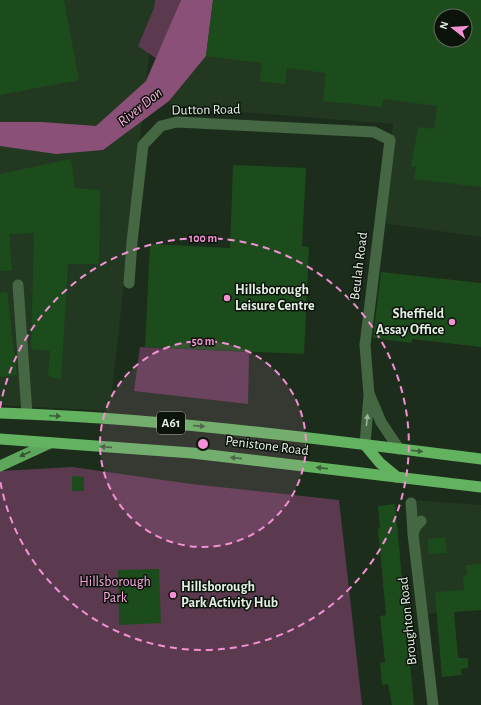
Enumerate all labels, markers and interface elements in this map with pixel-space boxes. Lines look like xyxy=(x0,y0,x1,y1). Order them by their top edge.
north arrow xyxy=(433,8,473,48)
text: N xyxy=(438,20,450,30)
water label: River Don xyxy=(115,85,165,129)
street label: Dutton Road xyxy=(171,102,241,118)
street label: Beulah Road xyxy=(348,231,370,301)
text: 100 m xyxy=(189,232,217,244)
place label: Hillsborough Leisure Centre xyxy=(235,283,315,313)
marker: Hillsborough Leisure Centre xyxy=(222,293,232,303)
place label: Sheffield Assay Office xyxy=(376,307,445,337)
marker: Sheffield Assay Office xyxy=(447,317,457,327)
text: 50 m xyxy=(192,335,215,347)
one-way arrow xyxy=(49,412,61,419)
road number: A61 xyxy=(157,412,185,434)
one-way arrow xyxy=(363,414,370,426)
one-way arrow xyxy=(193,422,205,429)
street label: Penistone Road xyxy=(225,434,309,458)
centre of rings xyxy=(196,437,210,451)
one-way arrow xyxy=(100,443,112,450)
one-way arrow xyxy=(411,448,424,455)
one-way arrow xyxy=(19,451,31,457)
one-way arrow xyxy=(230,454,242,461)
one-way arrow xyxy=(316,464,328,471)
park label: Hillsborough Park xyxy=(79,575,151,605)
street label: Broughton Road xyxy=(396,576,420,666)
place label: Hillsborough Park Activity Hub xyxy=(181,580,278,610)
marker: Hillsborough Park Activity Hub xyxy=(168,590,178,600)

